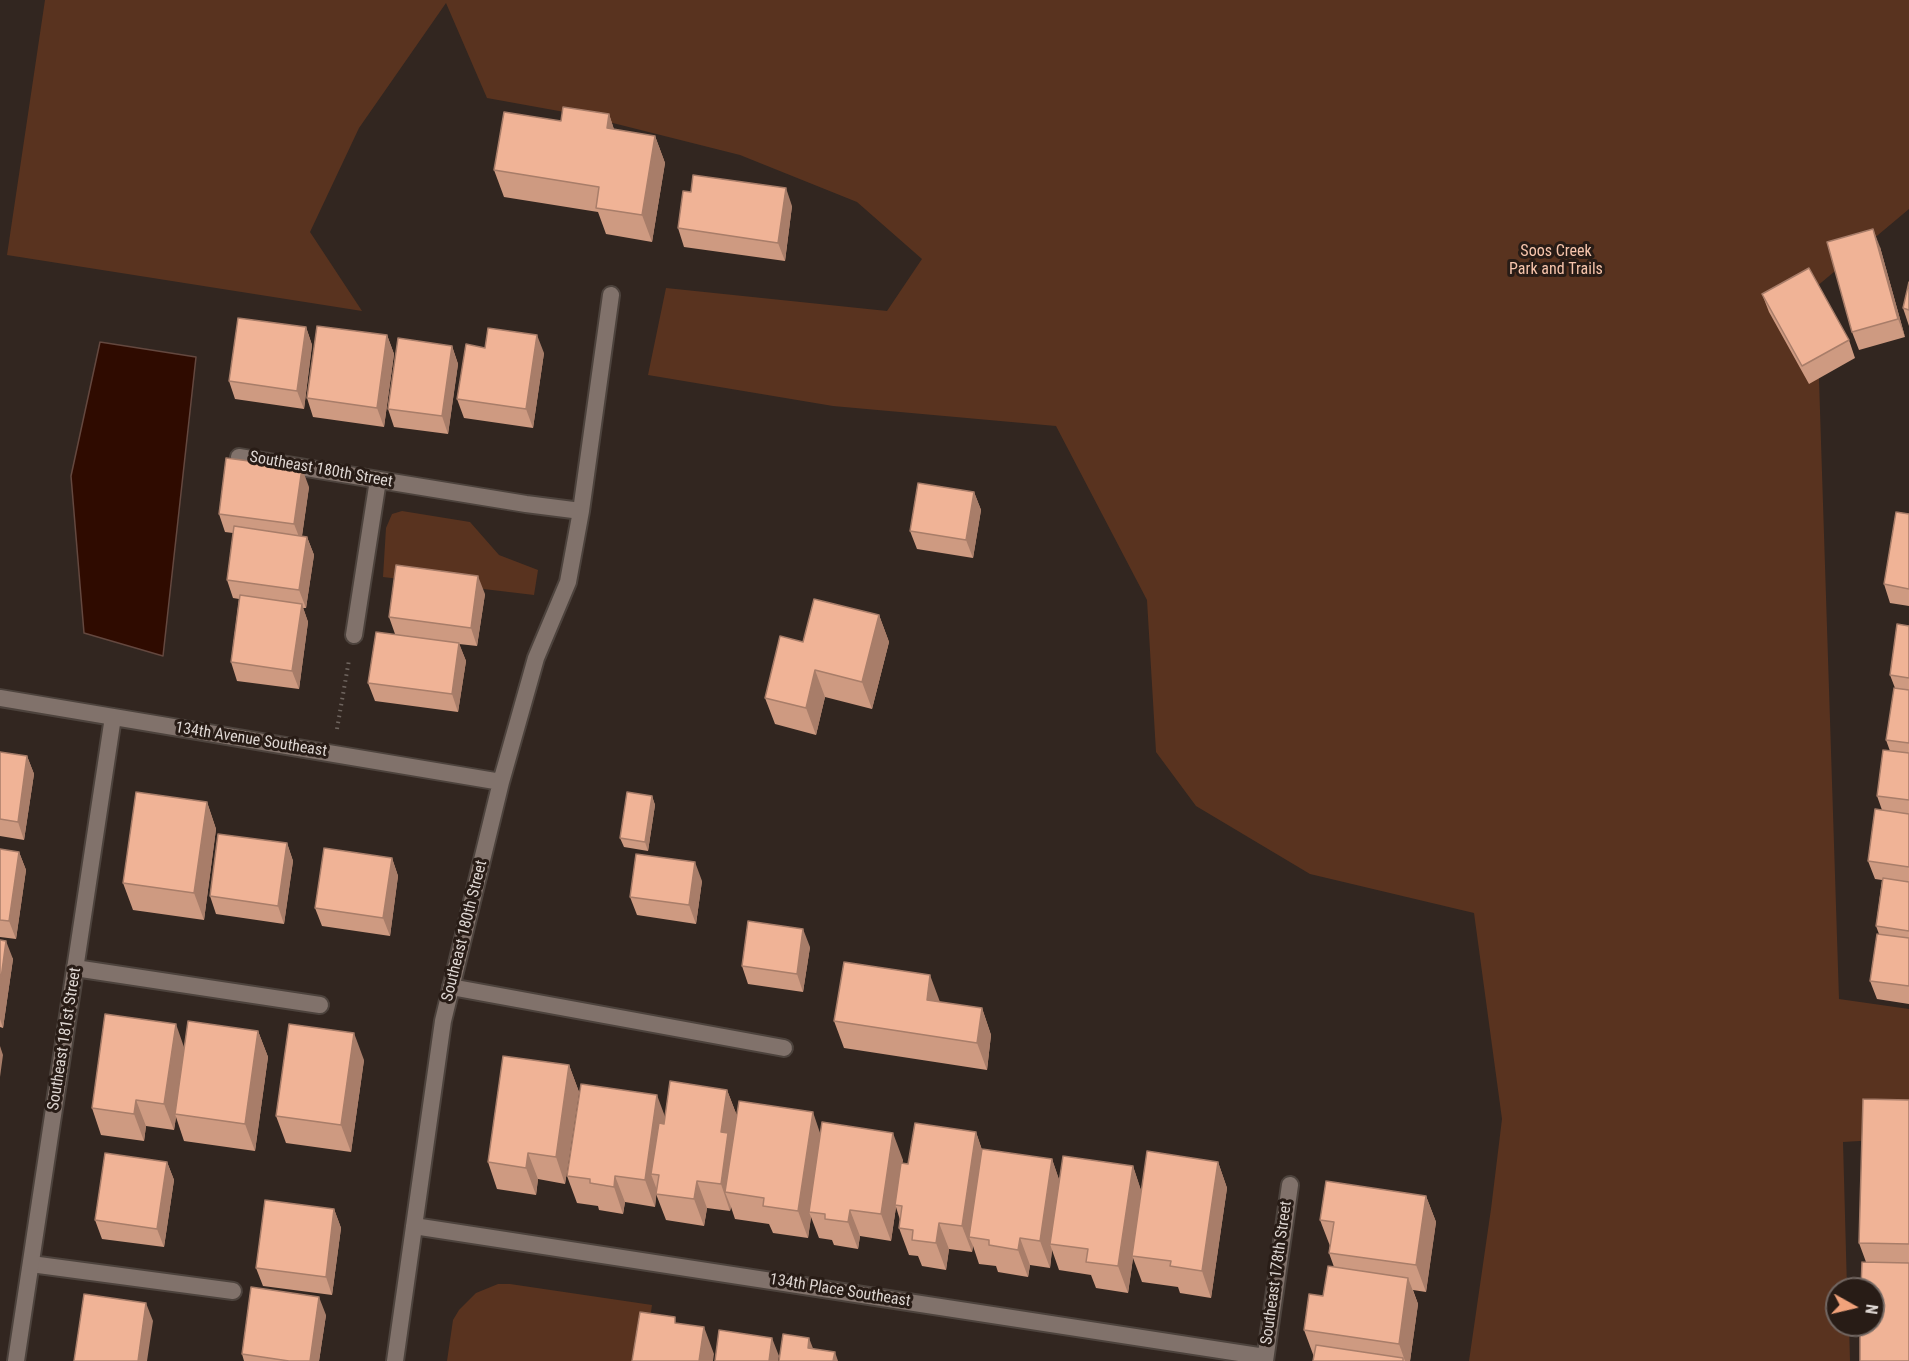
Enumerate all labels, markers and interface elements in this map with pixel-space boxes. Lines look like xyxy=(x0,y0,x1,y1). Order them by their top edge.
park label: Soos Creek Park and Trails xyxy=(1509,242,1603,280)
street label: Southeast 180th Street xyxy=(248,448,394,492)
street label: 134th Avenue Southeast xyxy=(174,719,328,761)
street label: Southeast 180th Street xyxy=(438,858,492,1004)
street label: Southeast 181st Street xyxy=(44,966,86,1112)
street label: Southeast 178th Street xyxy=(1257,1200,1297,1346)
street label: 134th Place Southeast xyxy=(768,1270,912,1312)
north arrow xyxy=(1825,1277,1885,1337)
text: N xyxy=(1861,1303,1881,1315)

